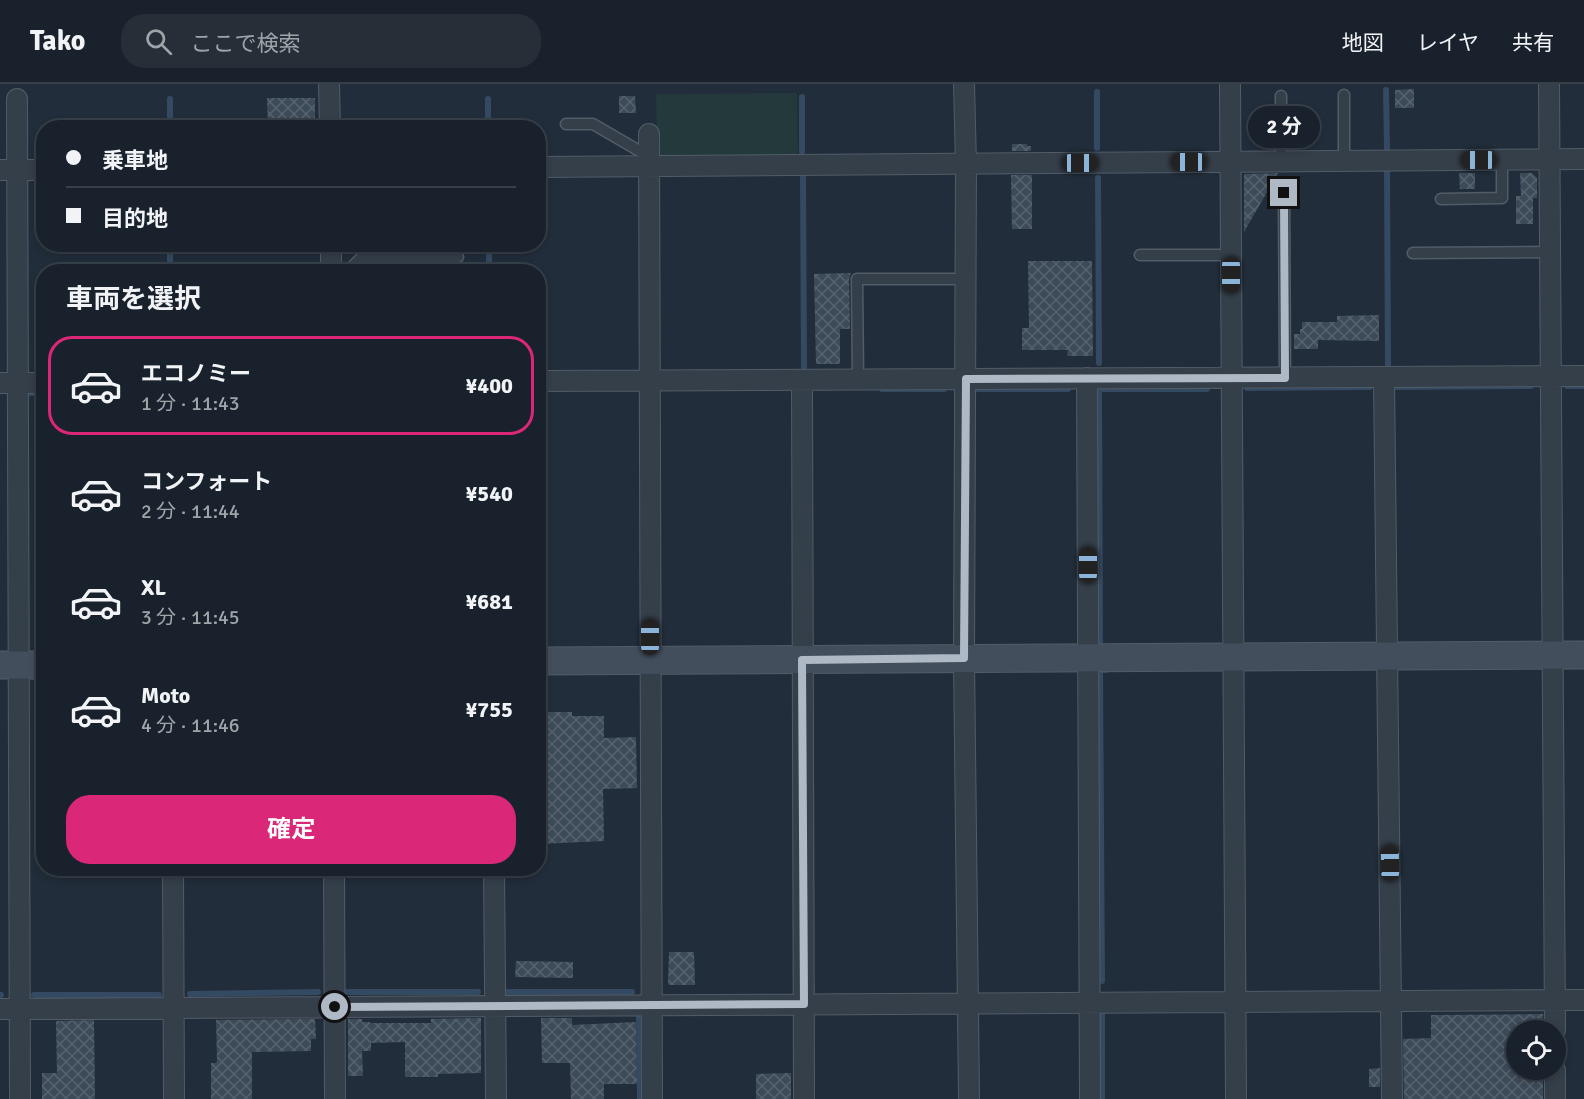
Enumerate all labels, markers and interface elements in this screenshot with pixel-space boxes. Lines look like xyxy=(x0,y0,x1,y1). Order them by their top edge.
search box xyxy=(121,14,541,68)
text: Tako xyxy=(30,24,85,58)
icon: search xyxy=(142,25,175,58)
text: ここで検索 xyxy=(190,30,300,57)
text: 地図 xyxy=(1342,30,1384,56)
text: レイヤ xyxy=(1417,30,1479,56)
text: 共有 xyxy=(1512,30,1554,56)
callout: 2 分 xyxy=(1248,106,1320,148)
text: 2 分 xyxy=(1266,114,1302,139)
text: 乗車地 xyxy=(102,147,168,174)
car xyxy=(1461,151,1497,169)
car xyxy=(1171,153,1207,171)
car xyxy=(1062,154,1098,172)
route end xyxy=(1270,179,1297,206)
text: 目的地 xyxy=(102,205,168,232)
car xyxy=(1222,257,1240,293)
text: 車両を選択 xyxy=(66,283,201,316)
icon: car xyxy=(69,359,123,413)
text: エコノミー xyxy=(141,360,251,387)
text: ¥400 xyxy=(465,372,513,399)
text: 1 分 · 11:43 xyxy=(141,391,240,416)
icon: car xyxy=(69,467,123,521)
text: コンフォート xyxy=(141,468,272,495)
text: ¥540 xyxy=(465,480,513,507)
text: 2 分 · 11:44 xyxy=(141,499,240,524)
car xyxy=(1079,547,1097,583)
text: XL xyxy=(141,574,166,601)
icon: car xyxy=(69,575,123,629)
text: ¥681 xyxy=(465,588,513,615)
text: 3 分 · 11:45 xyxy=(141,605,240,630)
car xyxy=(641,619,659,655)
text: Moto xyxy=(141,682,190,709)
icon: car xyxy=(69,683,123,737)
text: ¥755 xyxy=(465,696,513,723)
text: 4 分 · 11:46 xyxy=(141,713,240,738)
button: 確定 xyxy=(66,795,516,864)
car xyxy=(1381,845,1399,881)
route start xyxy=(321,993,348,1020)
map controls xyxy=(1506,1020,1566,1080)
button: locate xyxy=(1506,1020,1566,1080)

